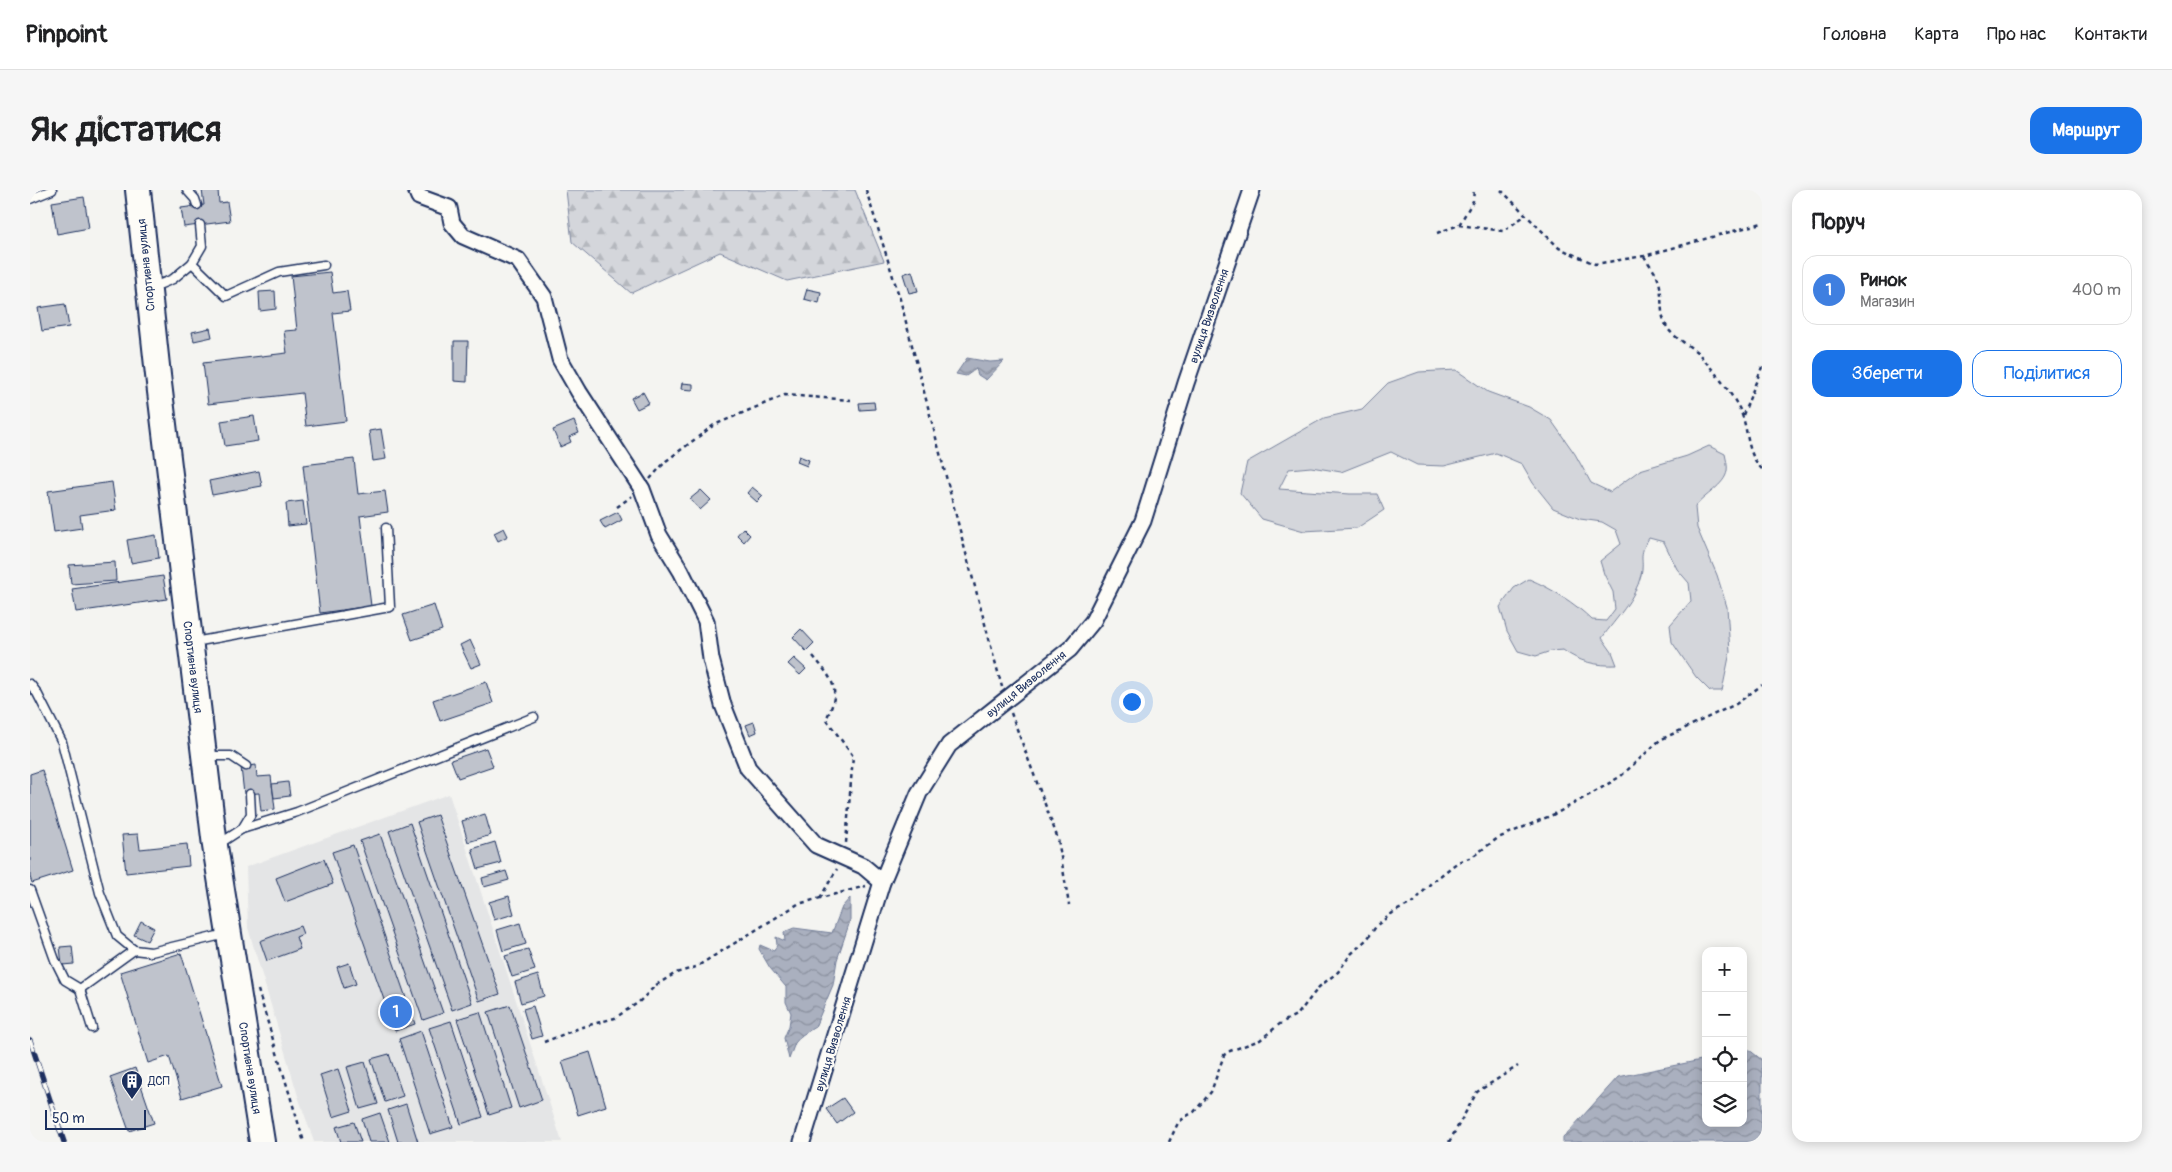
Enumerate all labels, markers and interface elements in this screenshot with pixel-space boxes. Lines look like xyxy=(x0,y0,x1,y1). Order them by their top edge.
text: Pinpoint xyxy=(25,20,107,49)
text: Головна xyxy=(1823,23,1886,46)
text: Карта xyxy=(1914,23,1959,46)
text: Про нас xyxy=(1987,23,2046,46)
text: Контакти xyxy=(2074,23,2147,46)
button: Маршрут xyxy=(2030,107,2142,154)
text: Як дістатися xyxy=(30,108,221,152)
text: Поруч xyxy=(1812,209,1865,236)
street label: Спортивна вулиця xyxy=(134,218,159,312)
street label: вулиця Визволення xyxy=(1186,267,1233,365)
text: Ринок xyxy=(1860,268,1907,292)
text: 1 xyxy=(1826,280,1832,300)
text: 400 m xyxy=(2072,280,2121,300)
text: Магазин xyxy=(1860,292,1915,312)
button: Зберегти xyxy=(1812,350,1962,397)
button: Поділитися xyxy=(1972,350,2122,397)
street label: Спортивна вулиця xyxy=(179,620,206,714)
street label: вулиця Визволення xyxy=(983,647,1070,721)
your location xyxy=(1119,689,1145,715)
map controls xyxy=(1702,947,1747,1127)
button: + xyxy=(1702,947,1747,992)
button: − xyxy=(1702,992,1747,1037)
pin: 1 xyxy=(380,993,412,1031)
street label: вулиця Визволення xyxy=(812,994,855,1093)
street label: Спортивна вулиця xyxy=(235,1021,264,1115)
button: locate xyxy=(1702,1037,1747,1082)
building icon: ДСП xyxy=(120,1069,144,1100)
place label: ДСП xyxy=(147,1074,170,1089)
button: layers xyxy=(1702,1082,1747,1127)
scale bar xyxy=(45,1107,146,1130)
text: 50 m xyxy=(52,1110,85,1127)

